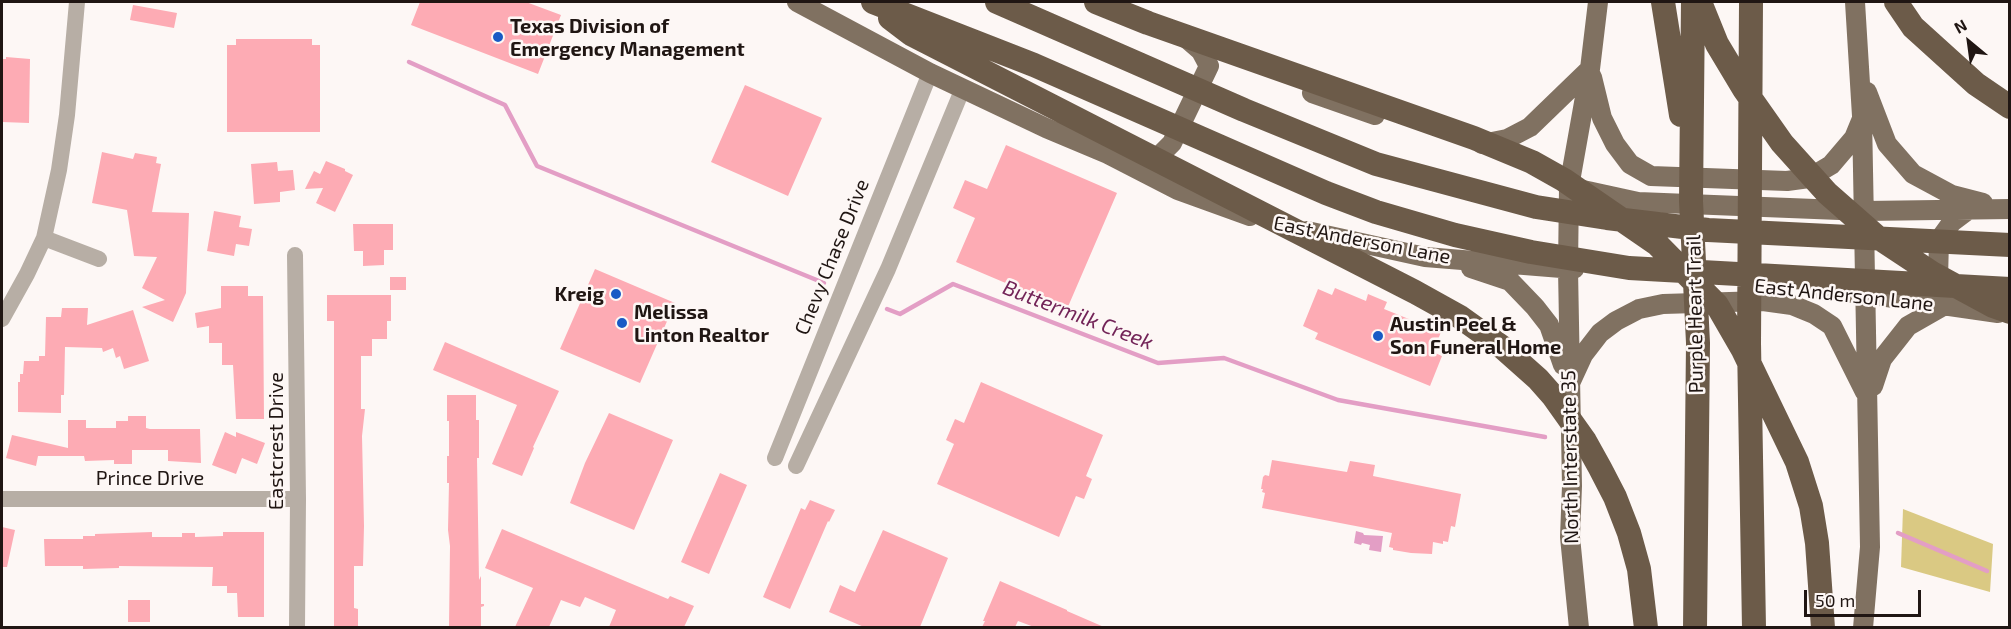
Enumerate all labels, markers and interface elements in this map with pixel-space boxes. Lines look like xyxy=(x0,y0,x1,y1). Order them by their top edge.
north arrow xyxy=(1939,12,1999,72)
place label: Texas Division of Emergency Management xyxy=(510,14,745,61)
text: N xyxy=(1950,15,1970,37)
marker: Texas Division of Emergency Management xyxy=(491,30,505,44)
street label: Chevy Chase Drive xyxy=(790,175,874,339)
street label: East Anderson Lane xyxy=(1271,211,1453,269)
street label: Purple Heart Trail xyxy=(1682,234,1708,394)
street label: East Anderson Lane xyxy=(1753,274,1935,316)
water label: Buttermilk Creek xyxy=(999,275,1157,355)
place label: Kreig xyxy=(555,282,604,306)
marker: Kreig xyxy=(609,287,623,301)
place label: Melissa Linton Realtor xyxy=(634,300,769,347)
place label: Austin Peel & Son Funeral Home xyxy=(1390,312,1561,359)
marker: Melissa Linton Realtor xyxy=(615,316,629,330)
marker: Austin Peel & Son Funeral Home xyxy=(1371,329,1385,343)
street label: North Interstate 35 xyxy=(1556,370,1584,544)
street label: Eastcrest Drive xyxy=(264,372,288,510)
street label: Prince Drive xyxy=(96,466,204,490)
scale bar xyxy=(1807,578,1924,616)
text: 50 m xyxy=(1815,589,1855,611)

